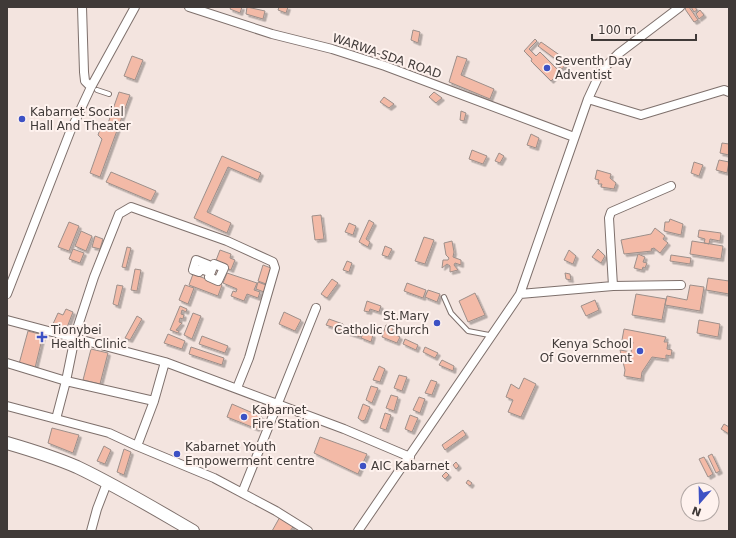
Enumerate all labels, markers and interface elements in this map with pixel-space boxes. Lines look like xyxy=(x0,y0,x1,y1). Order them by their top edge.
scale bar xyxy=(592,16,696,42)
text: 100 m xyxy=(598,23,636,37)
street label: WARWA-SDA ROAD xyxy=(331,31,443,81)
place label: Seventh Day Adventist xyxy=(555,54,632,82)
marker: Seventh Day Adventist xyxy=(542,63,552,73)
place label: Kabarnet Social Hall And Theater xyxy=(30,105,131,133)
marker: Kabarnet Social Hall And Theater xyxy=(17,114,27,124)
place label: St.Mary Catholic Church xyxy=(334,309,429,337)
marker: St.Mary Catholic Church xyxy=(432,318,442,328)
place label: Tionybei Health Clinic xyxy=(50,323,127,351)
marker: Tionybei Health Clinic xyxy=(36,331,48,343)
place label: Kenya School Of Government xyxy=(540,337,632,365)
marker: Kenya School Of Government xyxy=(635,346,645,356)
place label: Kabarnet Fire Station xyxy=(252,403,320,431)
marker: Kabarnet Fire Station xyxy=(239,412,249,422)
place label: Kabarnet Youth Empowerment centre xyxy=(185,440,315,468)
marker: Kabarnet Youth Empowerment centre xyxy=(172,449,182,459)
place label: AIC Kabarnet xyxy=(371,459,450,473)
marker: AIC Kabarnet xyxy=(358,461,368,471)
north arrow xyxy=(680,482,720,522)
text: N xyxy=(690,503,703,519)

